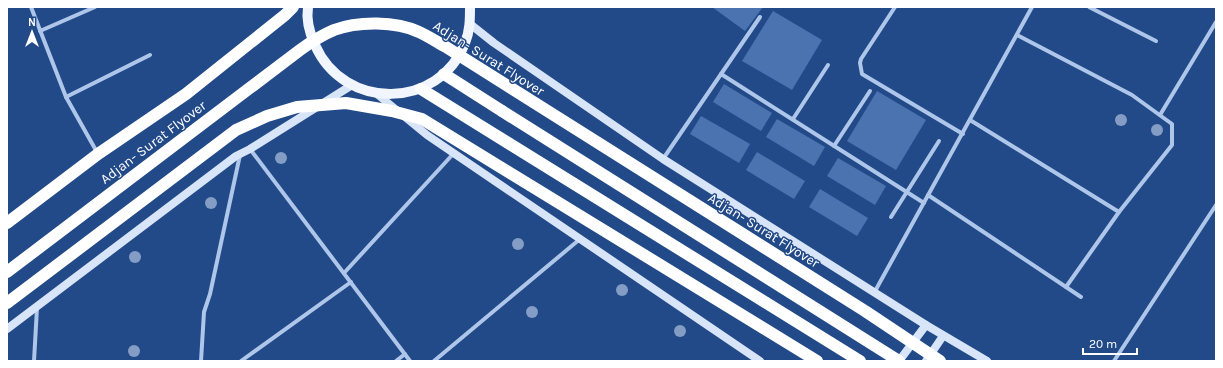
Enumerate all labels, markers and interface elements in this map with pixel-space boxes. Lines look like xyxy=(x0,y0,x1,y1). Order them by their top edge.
north arrow xyxy=(12,12,52,52)
text: N xyxy=(28,16,36,29)
street label: Adjan- Surat Flyover xyxy=(430,17,548,100)
street label: Adjan- Surat Flyover xyxy=(97,97,210,188)
street label: Adjan- Surat Flyover xyxy=(705,189,823,272)
scale bar xyxy=(1083,330,1137,356)
text: 20 m xyxy=(1089,337,1117,351)

